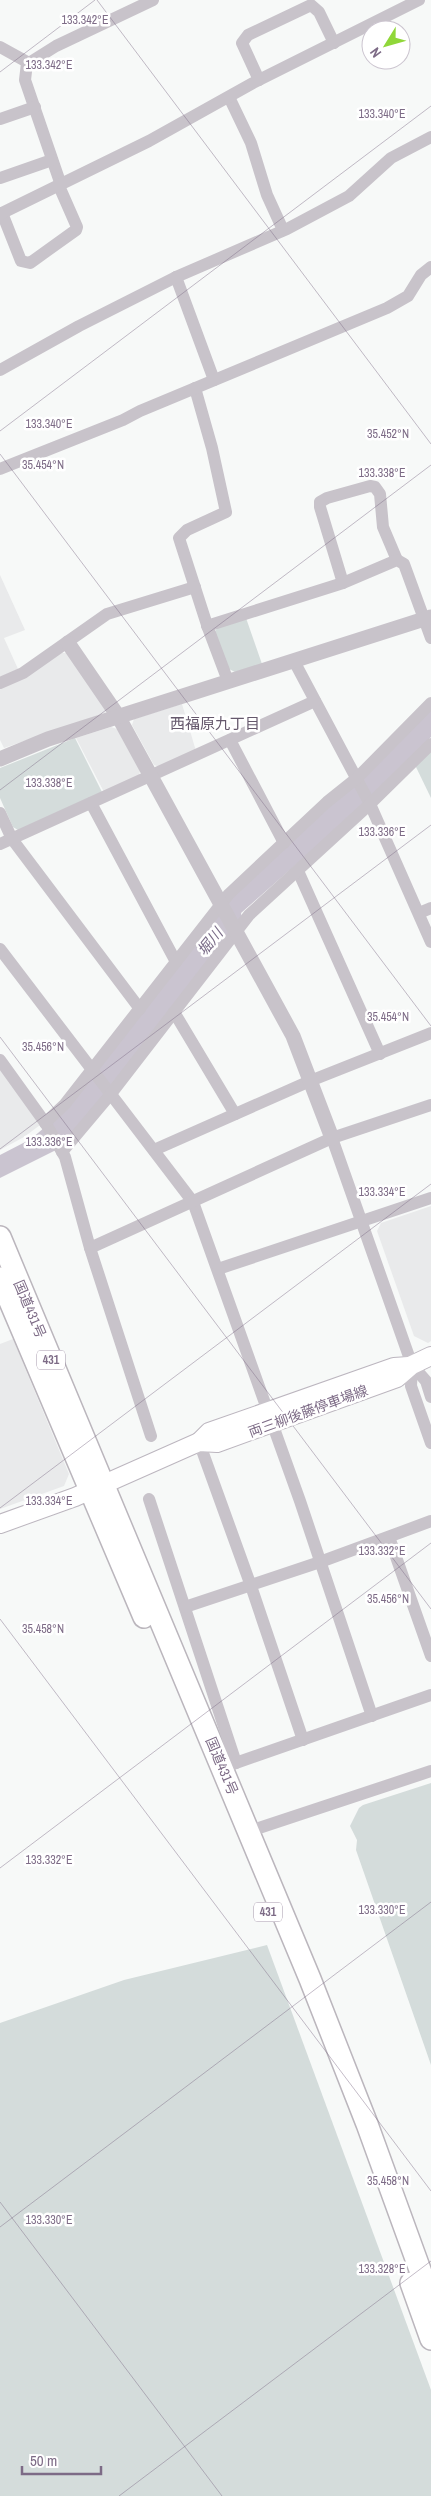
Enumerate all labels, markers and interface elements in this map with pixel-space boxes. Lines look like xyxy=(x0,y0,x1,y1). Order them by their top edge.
text: 133.342°E xyxy=(62,12,108,28)
north arrow xyxy=(361,20,411,70)
text: N xyxy=(366,44,385,62)
text: 133.342°E xyxy=(26,57,72,73)
text: 133.340°E xyxy=(359,106,405,122)
text: 133.340°E xyxy=(26,416,72,432)
text: 35.452°N xyxy=(367,426,409,442)
text: 35.454°N xyxy=(22,457,64,473)
text: 133.338°E xyxy=(359,465,405,481)
district label: 西福原九丁目 xyxy=(170,713,260,734)
text: 133.338°E xyxy=(26,775,72,791)
text: 133.336°E xyxy=(359,824,405,840)
water label: 堀川 xyxy=(192,922,228,960)
text: 35.454°N xyxy=(367,1009,409,1025)
text: 35.456°N xyxy=(22,1039,64,1055)
text: 133.336°E xyxy=(26,1134,72,1150)
text: 133.334°E xyxy=(359,1184,405,1200)
street label: 国道431号 xyxy=(10,1277,50,1341)
road number: 431 xyxy=(37,1350,65,1370)
street label: 両三柳後藤停車場線 xyxy=(246,1381,370,1441)
text: 133.334°E xyxy=(26,1493,72,1509)
text: 133.332°E xyxy=(359,1543,405,1559)
text: 35.456°N xyxy=(367,1591,409,1607)
text: 35.458°N xyxy=(22,1621,64,1637)
street label: 国道431号 xyxy=(202,1734,242,1798)
text: 133.332°E xyxy=(26,1852,72,1868)
road number: 431 xyxy=(254,1902,282,1921)
text: 133.330°E xyxy=(359,1902,405,1918)
text: 35.458°N xyxy=(367,2173,409,2189)
text: 133.330°E xyxy=(26,2212,72,2228)
text: 133.328°E xyxy=(359,2261,405,2277)
scale bar xyxy=(22,2444,101,2476)
text: 50 m xyxy=(30,2450,57,2471)

